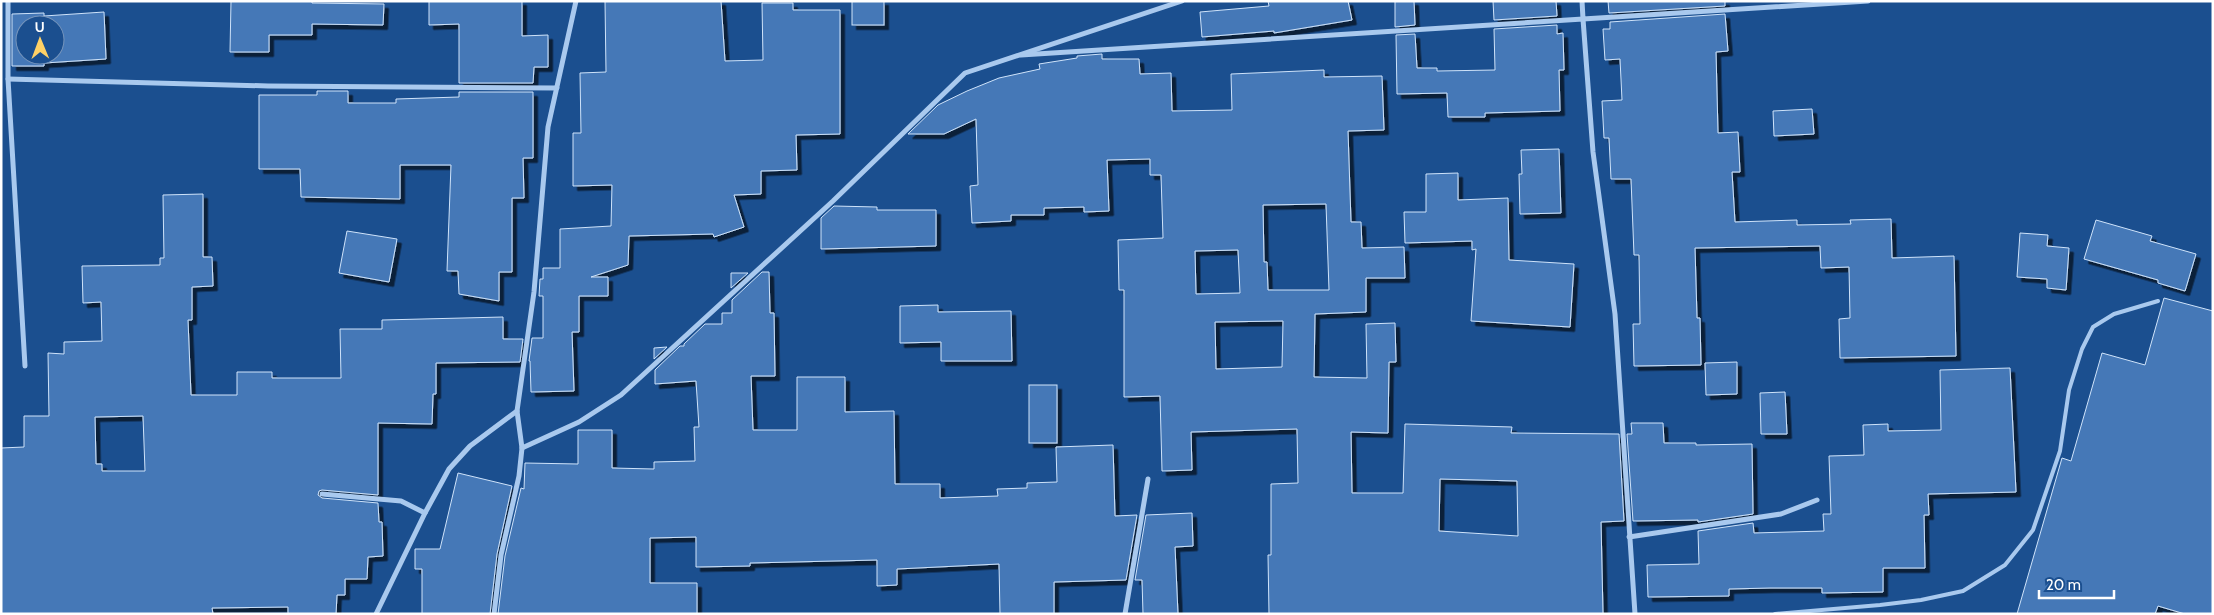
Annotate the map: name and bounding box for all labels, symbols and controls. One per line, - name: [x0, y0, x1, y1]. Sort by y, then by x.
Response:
- north arrow: [15, 15, 65, 65]
- text: U: [35, 18, 45, 36]
- scale bar: [2039, 568, 2114, 600]
- text: 20 m: [2046, 576, 2081, 594]

